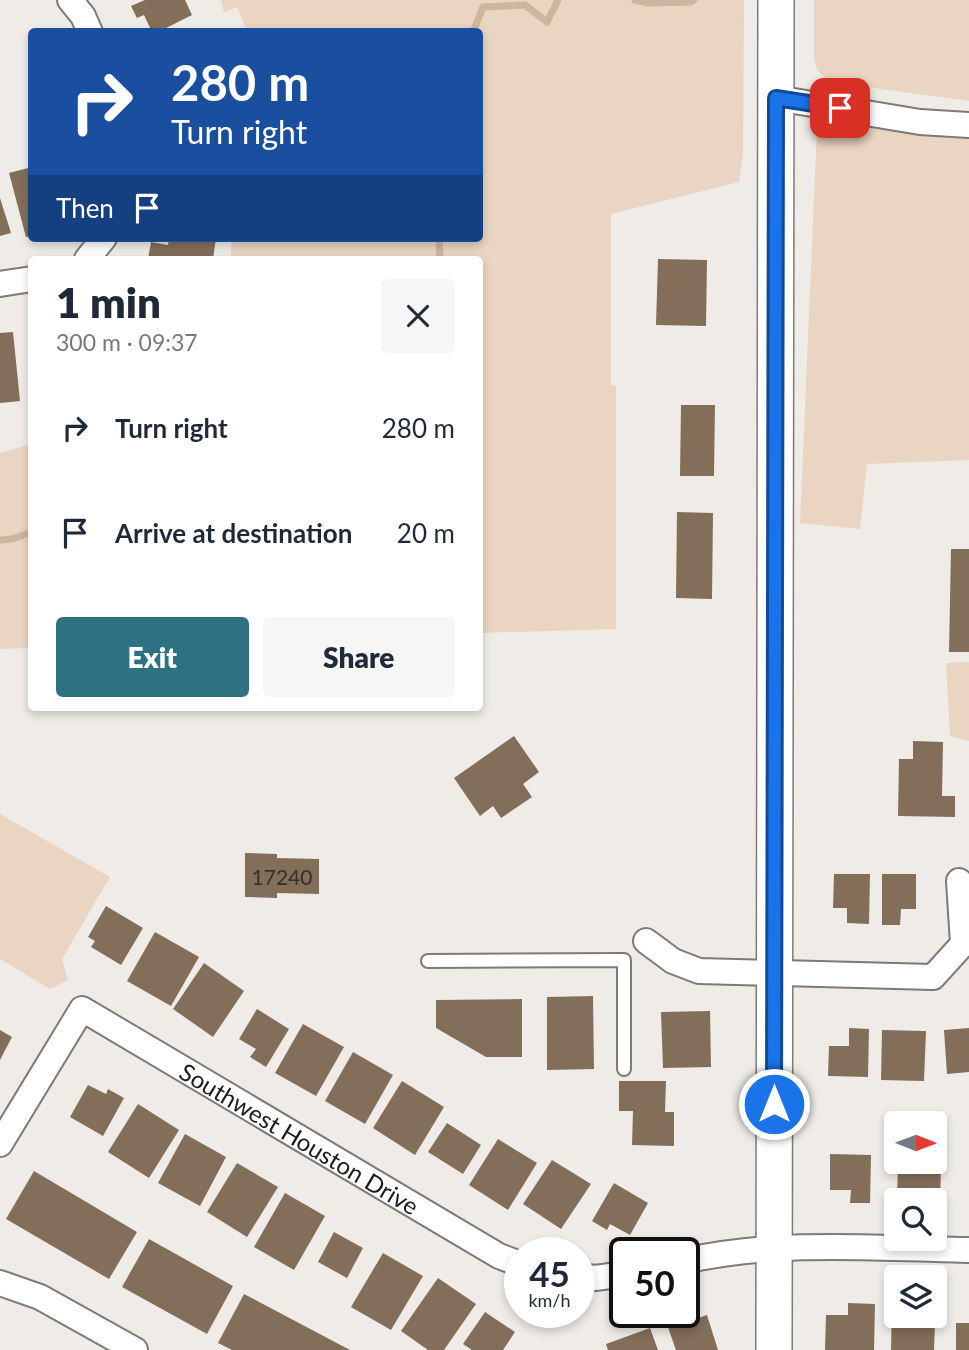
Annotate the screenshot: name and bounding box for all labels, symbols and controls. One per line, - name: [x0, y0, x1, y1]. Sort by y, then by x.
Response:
- text: 280 m: [171, 53, 309, 111]
- icon: right: [56, 56, 147, 147]
- pin: [810, 78, 870, 138]
- icon: arrive: [821, 89, 859, 127]
- text: Turn right: [171, 112, 307, 151]
- icon: arrive: [128, 189, 166, 227]
- text: Then: [56, 192, 114, 224]
- text: 1 min: [56, 277, 161, 327]
- button: close: [381, 279, 455, 353]
- text: 300 m · 09:37: [56, 328, 198, 356]
- icon: right: [56, 409, 94, 447]
- text: Turn right: [115, 412, 228, 444]
- text: 280 m: [382, 412, 455, 444]
- icon: arrive: [56, 514, 94, 552]
- text: Arrive at destination: [115, 517, 352, 549]
- text: 20 m: [397, 517, 455, 549]
- button: Exit: [56, 617, 249, 697]
- button: Share: [263, 617, 455, 697]
- house number: 17240: [252, 864, 312, 889]
- street label: Southwest Houston Drive: [175, 1056, 424, 1220]
- position arrow: [737, 1067, 811, 1141]
- north arrow: [884, 1111, 947, 1174]
- map controls: [884, 1111, 947, 1328]
- button: search: [884, 1188, 947, 1251]
- speed limit sign: 50: [609, 1237, 700, 1328]
- text: 45: [529, 1252, 570, 1294]
- button: layers: [884, 1265, 947, 1328]
- text: km/h: [528, 1289, 571, 1311]

